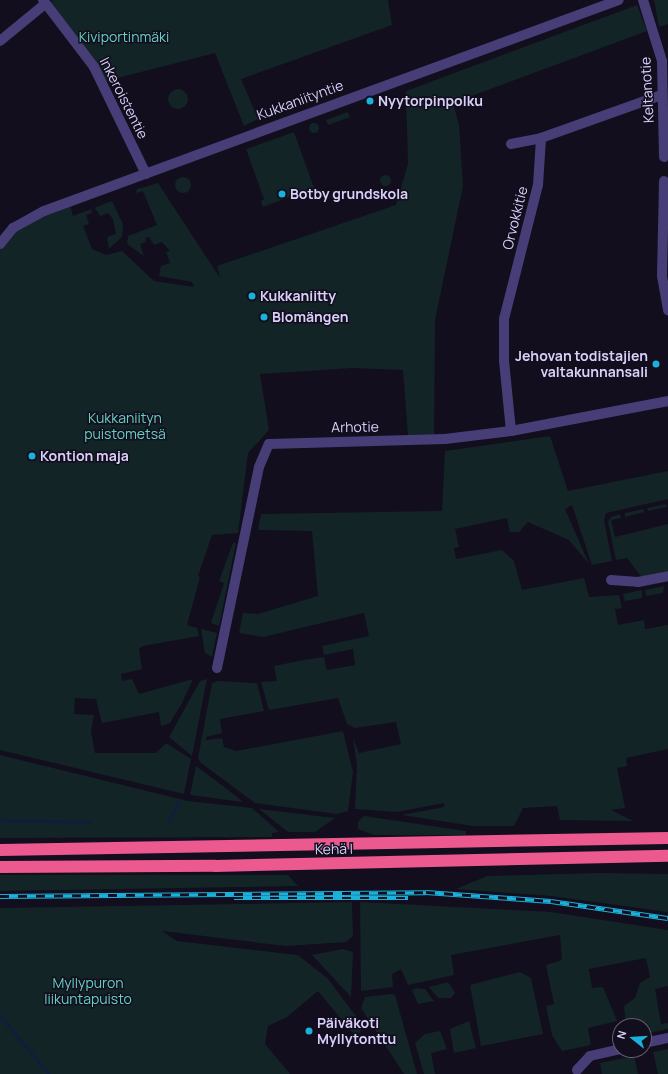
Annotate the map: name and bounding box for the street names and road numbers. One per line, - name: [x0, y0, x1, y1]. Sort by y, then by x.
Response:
- street label: Inkeroistentie: [96, 55, 152, 141]
- street label: Keltanotie: [637, 57, 657, 123]
- street label: Kukkaniityntie: [254, 77, 346, 123]
- street label: Orvokkitie: [499, 185, 531, 251]
- street label: Arhotie: [331, 418, 379, 436]
- street label: Kehä I: [315, 840, 353, 858]

